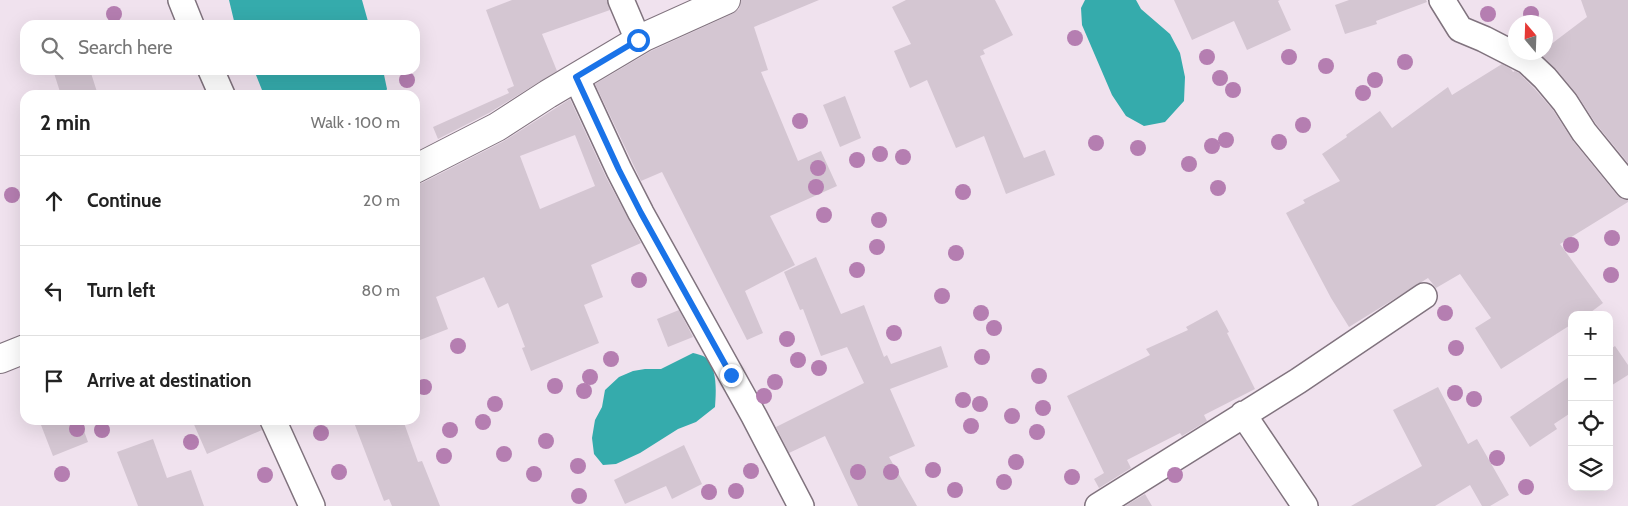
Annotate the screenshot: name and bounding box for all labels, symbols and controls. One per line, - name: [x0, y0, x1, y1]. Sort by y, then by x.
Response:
- north arrow: [1508, 15, 1553, 60]
- search box: [20, 20, 420, 75]
- route start: [627, 29, 650, 52]
- icon: search: [38, 34, 66, 62]
- text: Search here: [78, 36, 172, 59]
- text: 2 min: [40, 110, 91, 135]
- text: Walk · 100 m: [311, 113, 400, 132]
- icon: ahead: [40, 187, 68, 215]
- text: Continue: [87, 189, 161, 212]
- text: 20 m: [363, 191, 400, 210]
- icon: left: [40, 277, 68, 305]
- text: Turn left: [87, 279, 155, 302]
- text: 80 m: [362, 281, 400, 300]
- map controls: [1568, 311, 1613, 491]
- button: +: [1568, 311, 1613, 356]
- button: −: [1568, 356, 1613, 401]
- route end: [720, 364, 743, 387]
- icon: arrive: [40, 367, 68, 395]
- text: Arrive at destination: [87, 369, 251, 392]
- button: locate: [1568, 401, 1613, 446]
- button: layers: [1568, 446, 1613, 491]

